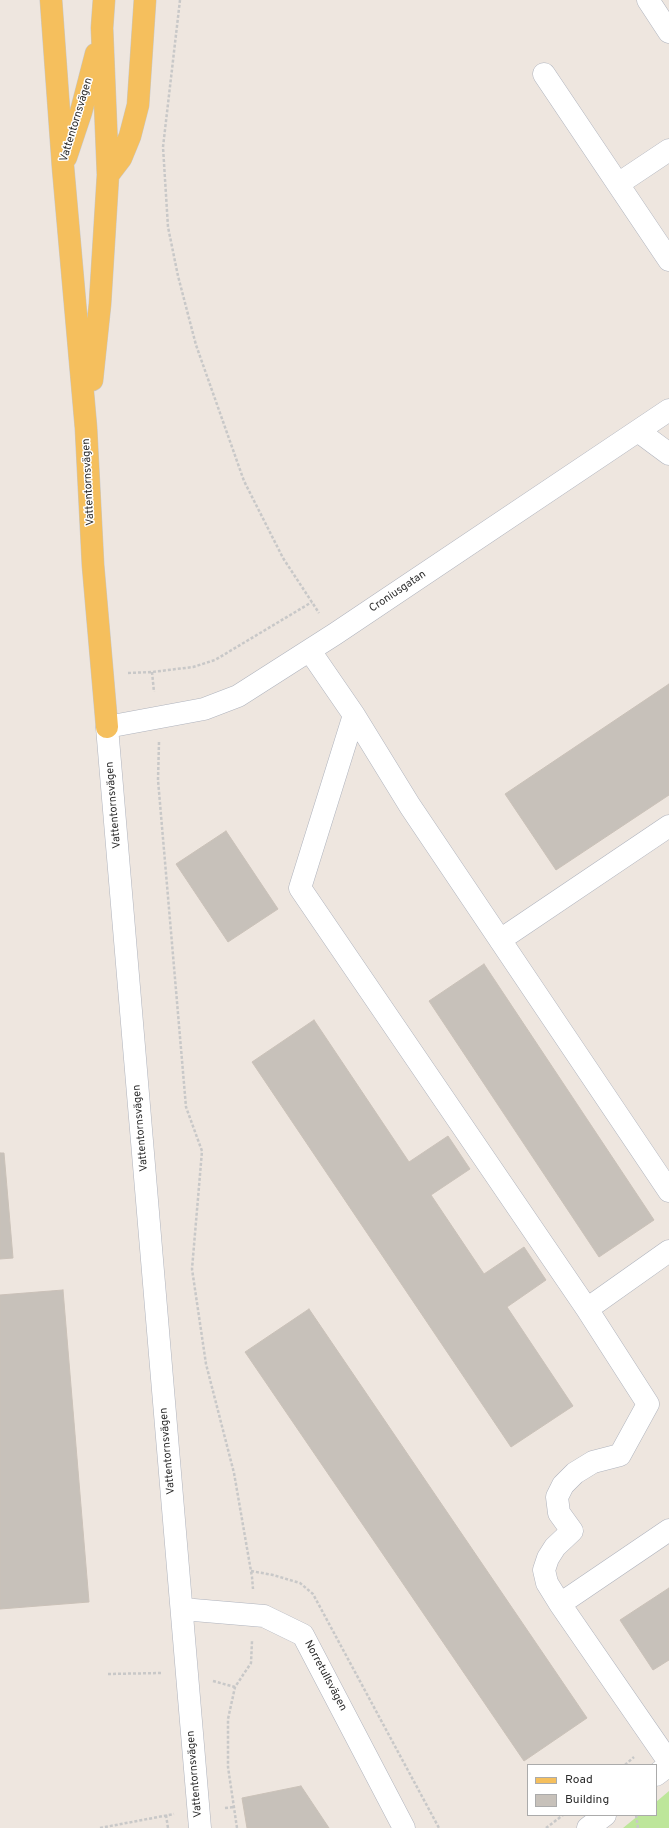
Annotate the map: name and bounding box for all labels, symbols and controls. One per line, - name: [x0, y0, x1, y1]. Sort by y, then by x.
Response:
- street label: Vattentornsvägen: [58, 76, 96, 164]
- street label: Vattentornsvägen: [80, 438, 98, 526]
- street label: Croniusgatan: [367, 568, 429, 616]
- street label: Vattentornsvägen: [104, 761, 124, 849]
- street label: Vattentornsvägen: [131, 1084, 151, 1172]
- street label: Vattentornsvägen: [158, 1407, 178, 1495]
- street label: Norretullsvägen: [301, 1638, 349, 1714]
- street label: Vattentornsvägen: [185, 1730, 205, 1818]
- legend: [527, 1764, 657, 1816]
- text: Road: [565, 1772, 593, 1788]
- text: Building: [565, 1792, 609, 1808]

